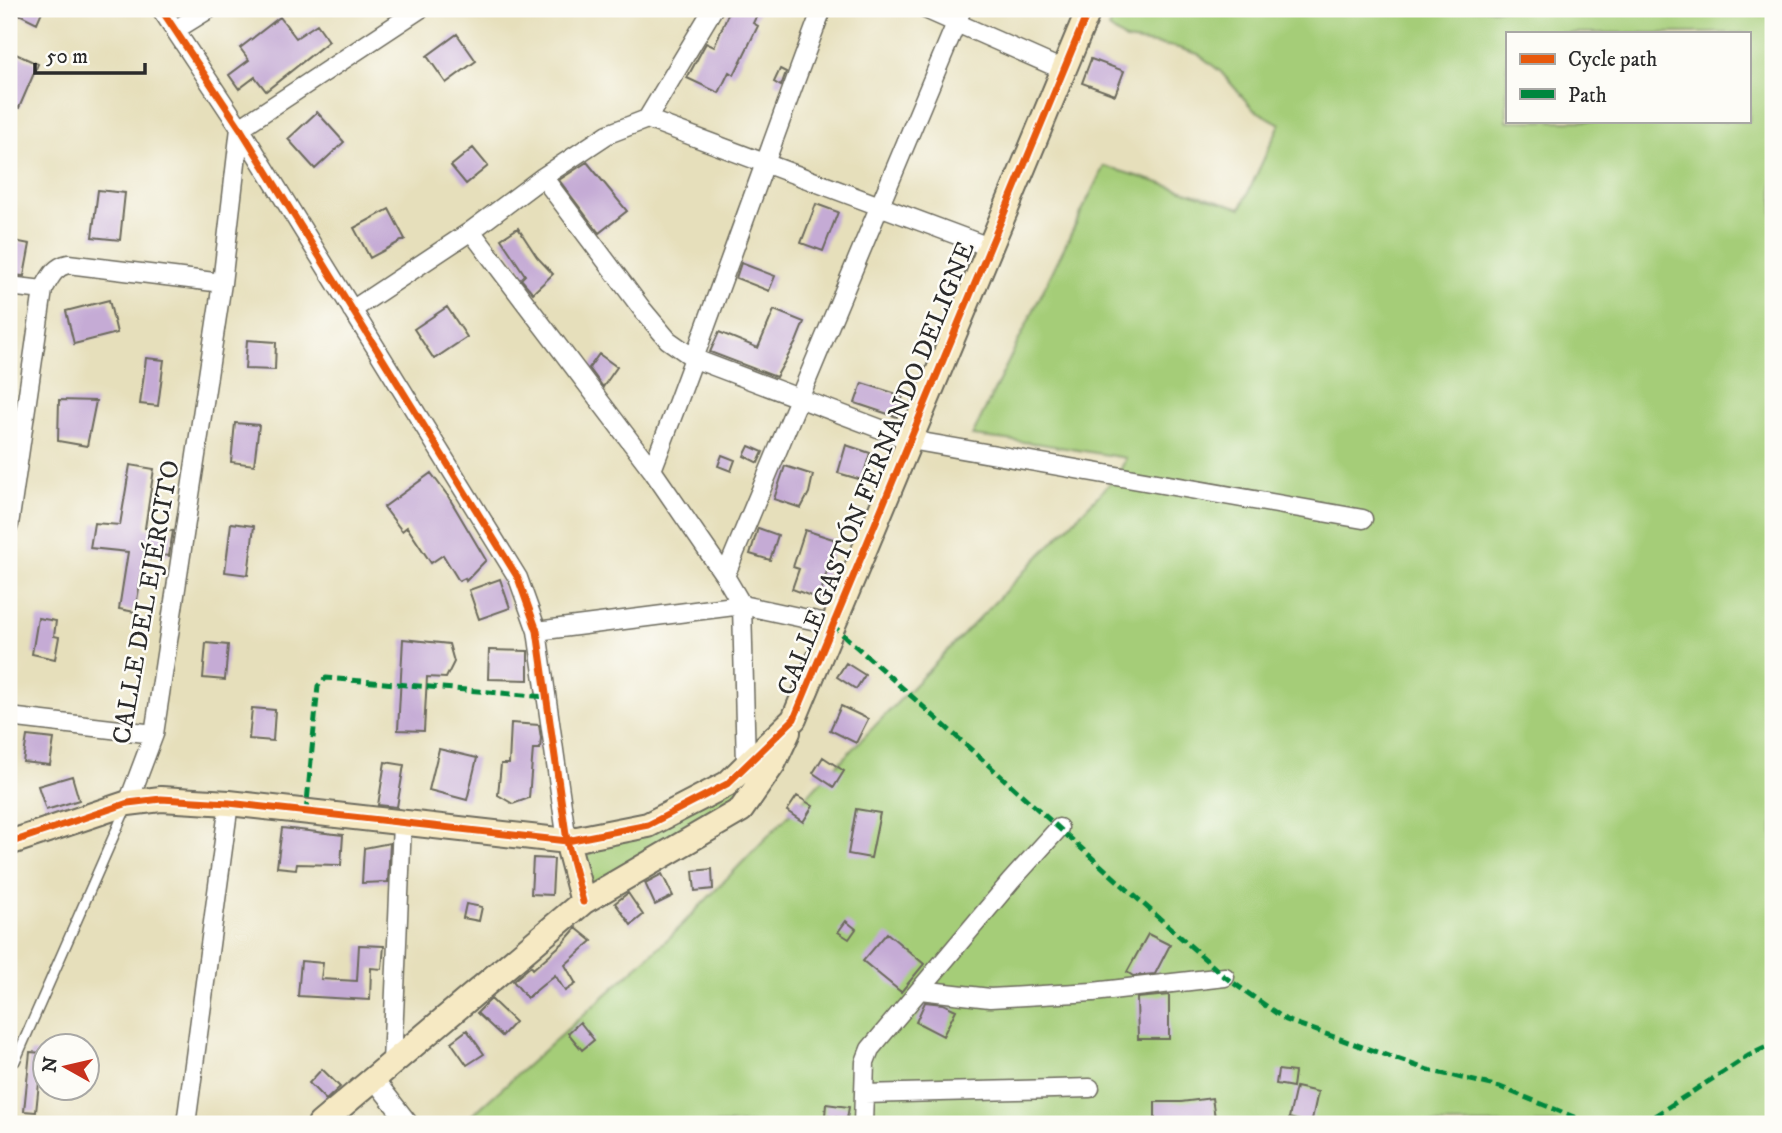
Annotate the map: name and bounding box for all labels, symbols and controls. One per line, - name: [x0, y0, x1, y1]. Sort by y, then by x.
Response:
- scale bar: [35, 32, 145, 76]
- legend: [1506, 32, 1750, 122]
- text: 50 m: [46, 44, 88, 70]
- text: Cycle path: [1568, 47, 1657, 73]
- text: Path: [1568, 83, 1607, 109]
- street label: CALLE GASTÓN FERNANDO DELIGNE: [769, 236, 983, 700]
- street label: CALLE DEL EJÉRCITO: [105, 458, 188, 747]
- north arrow: [32, 1032, 102, 1102]
- text: N: [38, 1055, 63, 1074]

